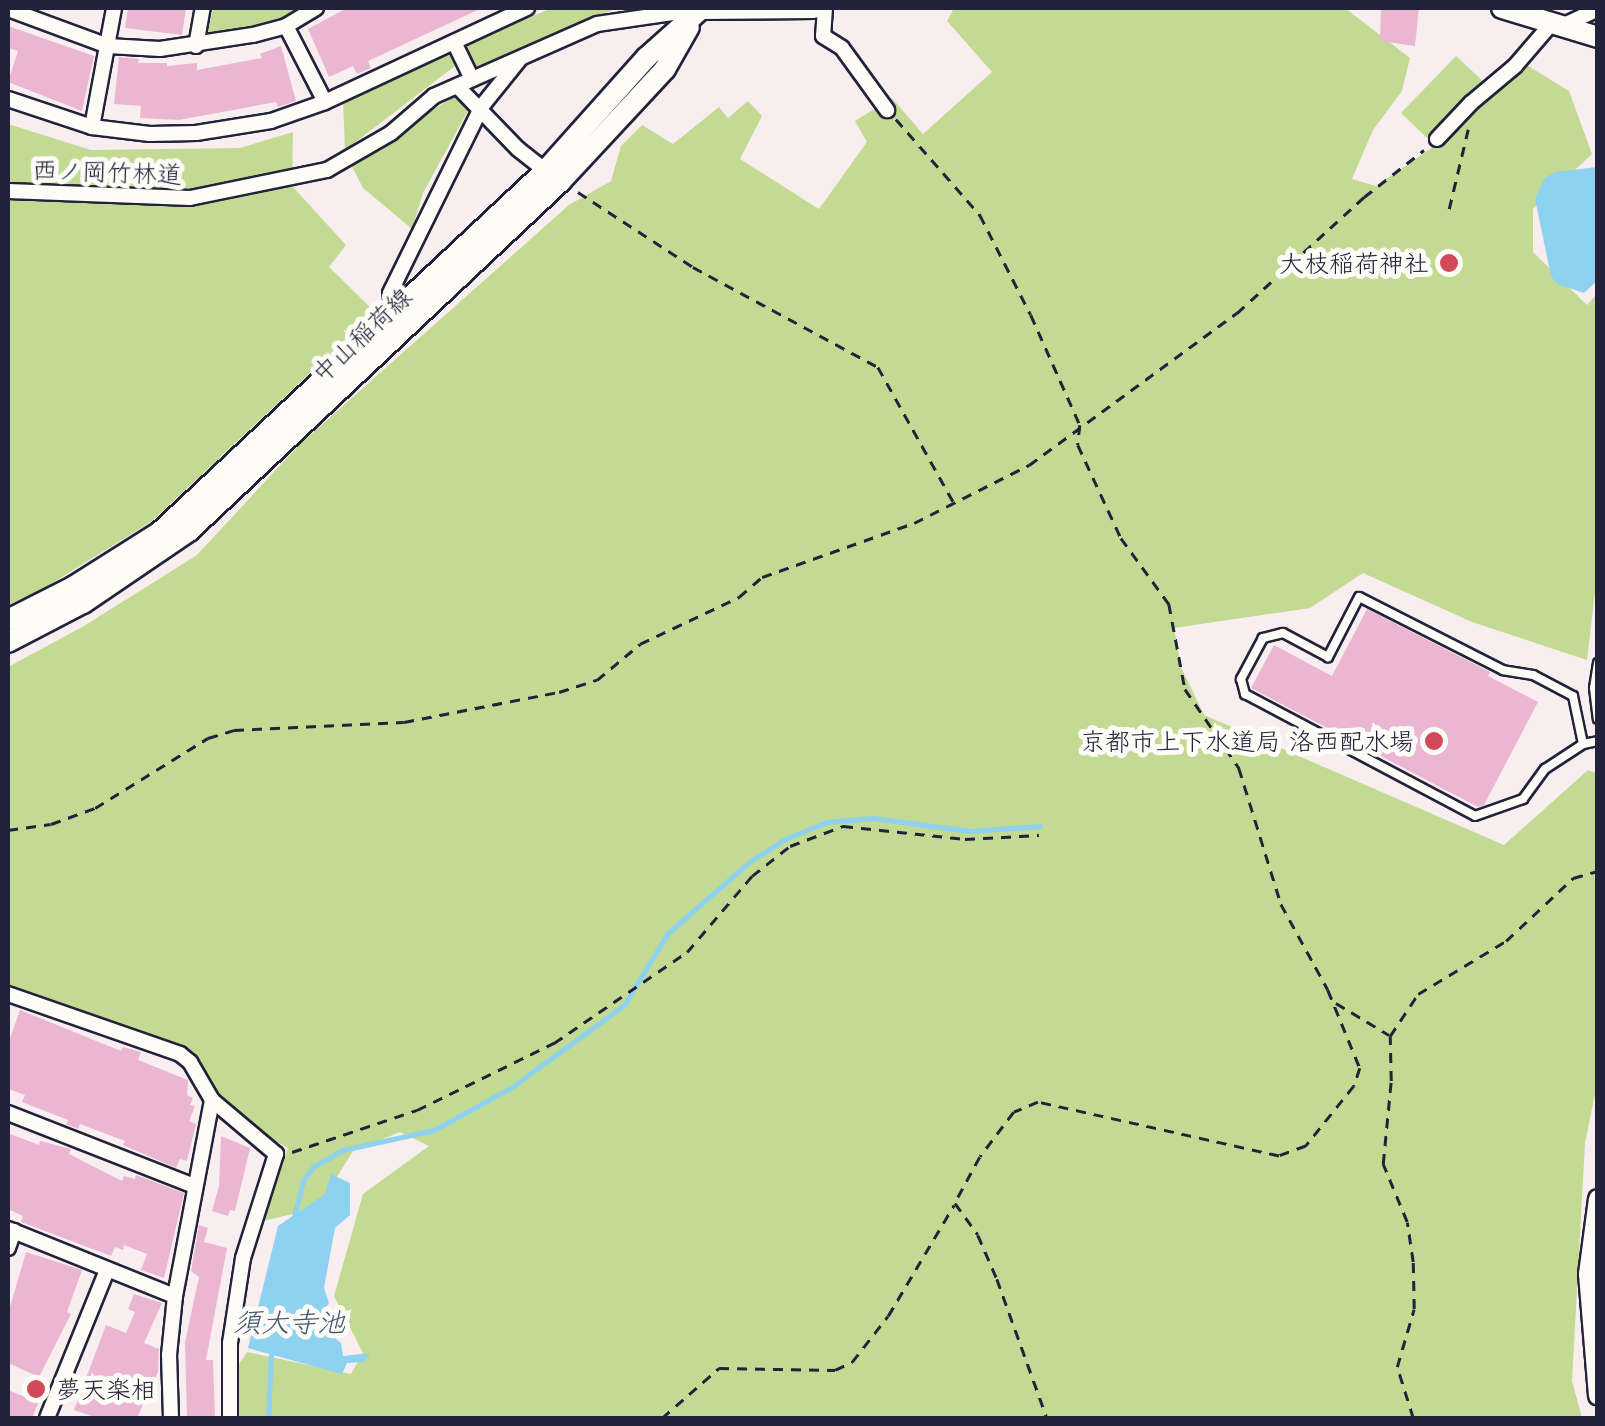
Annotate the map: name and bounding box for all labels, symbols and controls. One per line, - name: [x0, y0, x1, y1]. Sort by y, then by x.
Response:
- street label: 西ノ岡竹林道: [32, 154, 182, 190]
- place label: 大枝稲荷神社: [1279, 248, 1429, 278]
- marker: 大枝稲荷神社: [1438, 252, 1460, 274]
- street label: 中山稲荷線: [306, 281, 418, 389]
- place label: 京都市上下水道局 洛西配水場: [1080, 726, 1414, 756]
- marker: 京都市上下水道局 洛西配水場: [1423, 730, 1445, 752]
- water label: 須大寺池: [233, 1305, 345, 1339]
- place label: 夢天楽相: [56, 1374, 156, 1404]
- marker: 夢天楽相: [25, 1378, 47, 1400]

